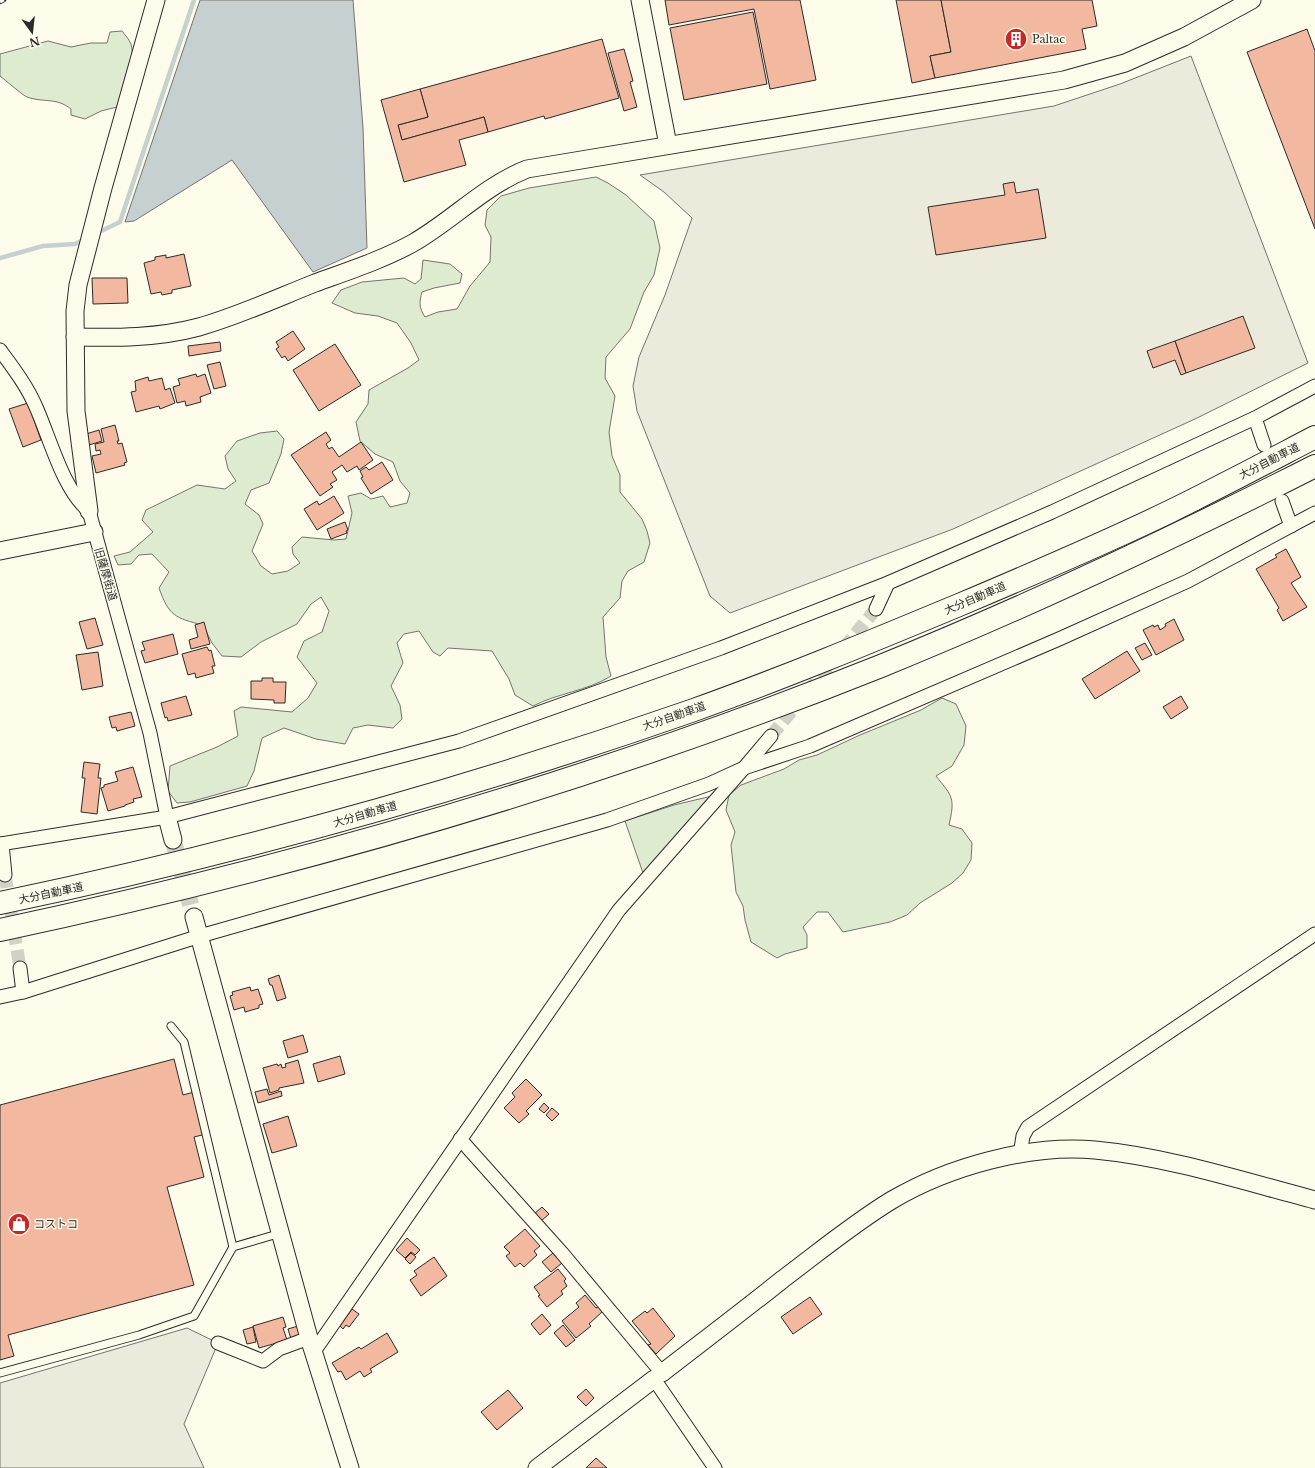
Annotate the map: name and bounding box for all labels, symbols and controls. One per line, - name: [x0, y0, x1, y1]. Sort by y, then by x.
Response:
- north arrow: [12, 12, 52, 52]
- building icon: Paltac: [1003, 26, 1029, 52]
- place label: Paltac: [1032, 32, 1065, 46]
- text: N: [27, 34, 41, 50]
- street label: 大分自動車道: [1236, 440, 1302, 482]
- street label: 旧薩摩街道: [92, 546, 120, 602]
- street label: 大分自動車道: [942, 579, 1008, 617]
- street label: 大分自動車道: [641, 699, 707, 733]
- street label: 大分自動車道: [331, 798, 399, 830]
- street label: 大分自動車道: [17, 879, 85, 907]
- shop icon: コストコ: [6, 1211, 32, 1237]
- place label: コストコ: [34, 1217, 78, 1231]

